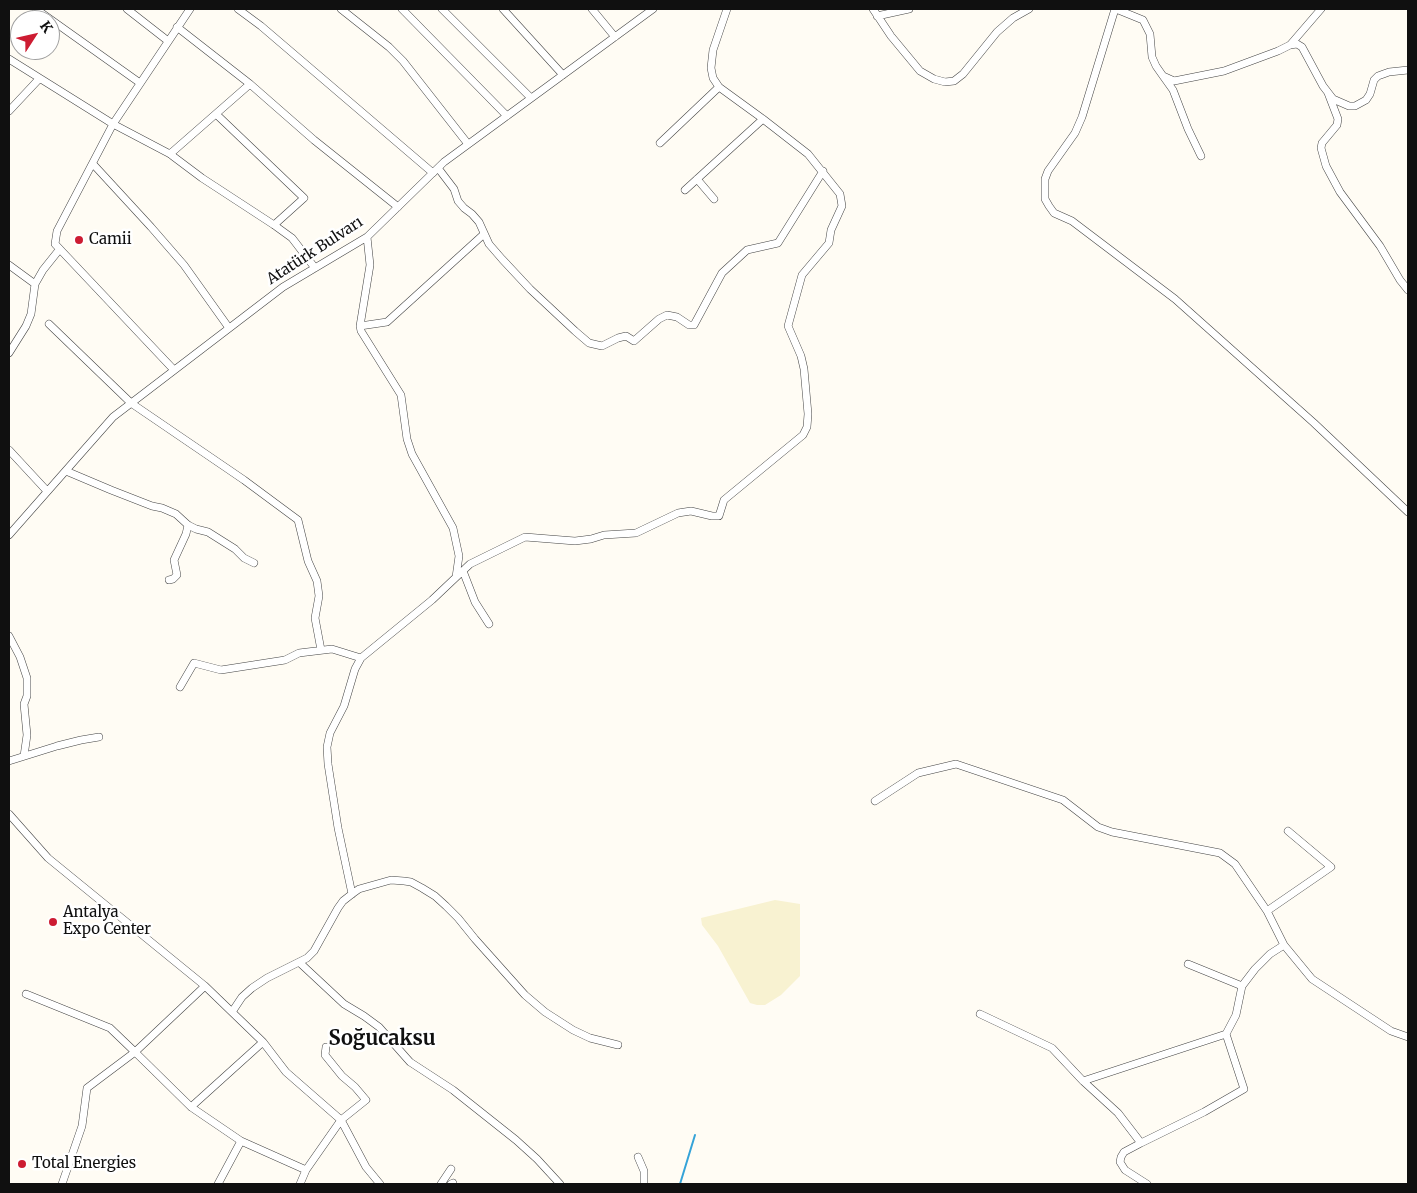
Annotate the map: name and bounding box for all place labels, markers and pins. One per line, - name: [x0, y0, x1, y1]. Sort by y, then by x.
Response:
- place label: Camii: [89, 231, 132, 249]
- marker: Camii: [73, 234, 85, 246]
- place label: Antalya Expo Center: [63, 904, 151, 939]
- marker: Antalya Expo Center: [47, 916, 59, 928]
- place label: Total Energies: [32, 1155, 136, 1173]
- marker: Total Energies: [16, 1158, 28, 1170]

